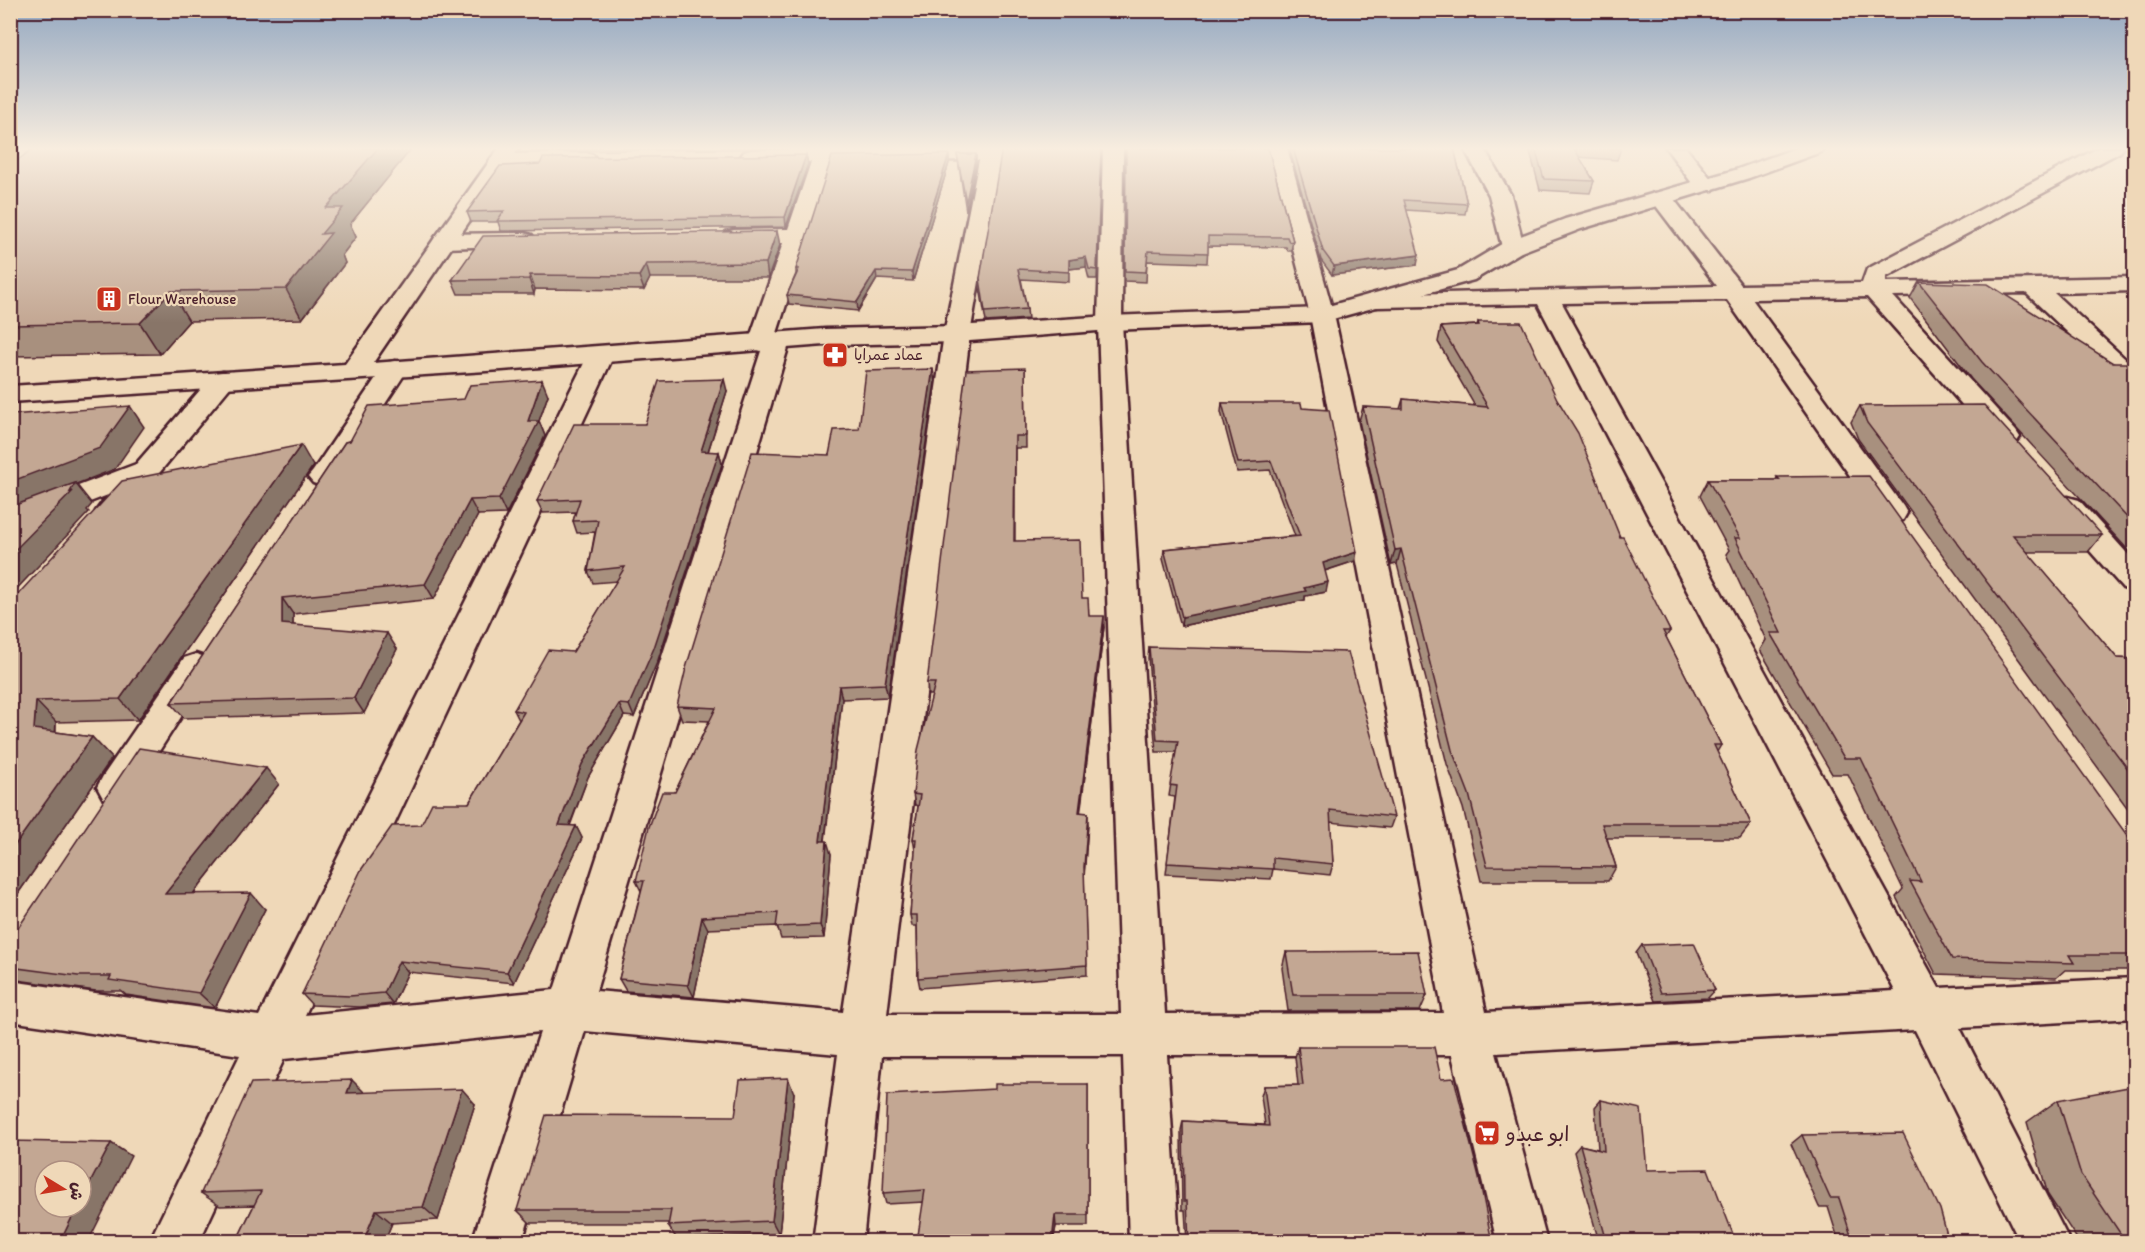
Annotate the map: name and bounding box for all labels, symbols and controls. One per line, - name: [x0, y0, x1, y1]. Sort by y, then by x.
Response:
- building icon: Flour Warehouse: [94, 284, 124, 314]
- place label: Flour Warehouse: [128, 290, 236, 308]
- pharmacy icon: عماد عمرايا: [820, 340, 850, 370]
- place label: عماد عمرايا: [854, 346, 924, 364]
- supermarket icon: ابو عبدو: [1472, 1118, 1502, 1148]
- place label: ابو عبدو: [1505, 1121, 1570, 1147]
- north arrow: [33, 1159, 93, 1219]
- text: ش: [66, 1181, 88, 1202]

